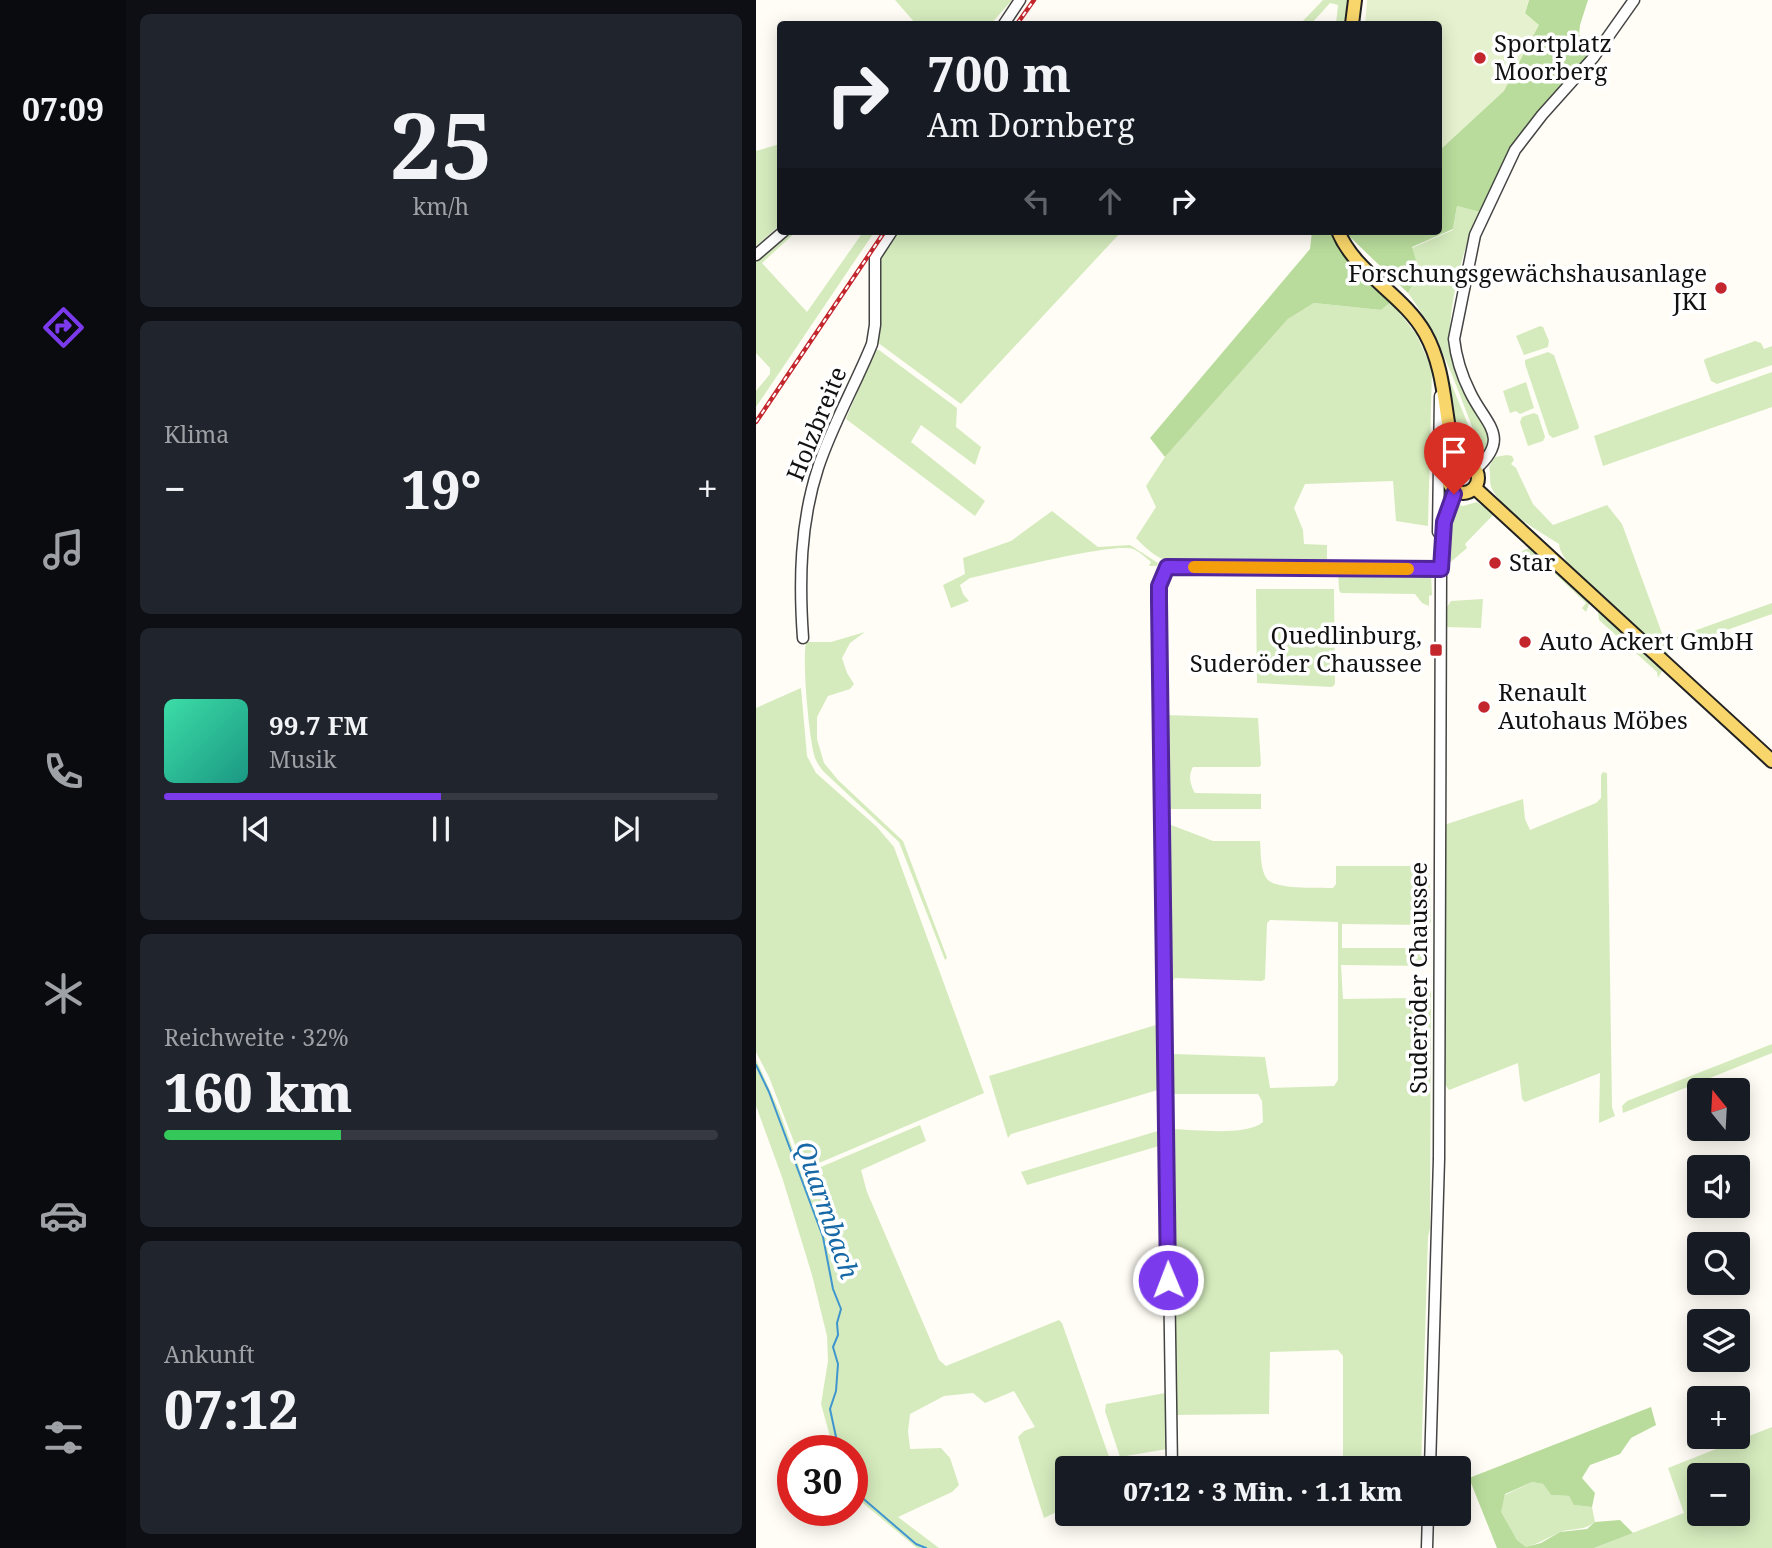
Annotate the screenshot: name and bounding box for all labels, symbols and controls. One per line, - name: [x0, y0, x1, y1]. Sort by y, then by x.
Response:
- place label: Sportplatz Moorberg: [1494, 26, 1612, 87]
- text: 700 m: [927, 40, 1071, 106]
- icon: right: [812, 49, 903, 140]
- marker: Sportplatz Moorberg: [1472, 50, 1488, 66]
- text: 25: [390, 82, 492, 206]
- text: 07:09: [22, 87, 104, 130]
- text: Am Dornberg: [927, 103, 1135, 146]
- icon: left: [1018, 182, 1056, 220]
- icon: ahead: [1091, 182, 1129, 220]
- icon: right: [1164, 182, 1202, 220]
- text: km/h: [413, 190, 469, 222]
- place label: Forschungsgewächshausanlage JKI: [1348, 256, 1707, 317]
- marker: Forschungsgewächshausanlage JKI: [1713, 280, 1729, 296]
- icon: directions: [39, 303, 88, 352]
- street label: Holzbreite: [778, 361, 853, 485]
- text: Klima: [164, 418, 229, 450]
- pin: [1424, 422, 1484, 494]
- icon: arrive: [1435, 433, 1473, 471]
- text: 19°: [401, 453, 481, 524]
- text: −: [164, 462, 186, 514]
- text: +: [697, 462, 718, 514]
- icon: music: [39, 525, 88, 574]
- place label: Star: [1509, 545, 1555, 578]
- marker: Star: [1487, 555, 1503, 571]
- place label: Quedlinburg, Suderöder Chaussee: [1190, 618, 1422, 679]
- place label: Auto Ackert GmbH: [1539, 624, 1753, 657]
- marker: Auto Ackert GmbH: [1517, 634, 1533, 650]
- marker: Quedlinburg, Suderöder Chaussee: [1428, 642, 1444, 658]
- place label: Renault Autohaus Möbes: [1498, 675, 1688, 736]
- marker: Renault Autohaus Möbes: [1476, 699, 1492, 715]
- text: 99.7 FM: [269, 707, 368, 743]
- text: Musik: [269, 743, 336, 775]
- icon: phone: [39, 747, 88, 796]
- icon: previous: [237, 810, 275, 848]
- icon: pause: [422, 810, 460, 848]
- icon: next: [607, 810, 645, 848]
- street label: Suderöder Chaussee: [1401, 862, 1434, 1094]
- icon: climate: [39, 969, 88, 1018]
- text: Reichweite · 32%: [164, 1021, 349, 1053]
- text: 160 km: [164, 1056, 352, 1127]
- north arrow: [1687, 1078, 1750, 1141]
- map controls: [1687, 1078, 1750, 1526]
- water label: Quarmbach: [788, 1136, 868, 1284]
- button: sound: [1687, 1155, 1750, 1218]
- icon: car: [39, 1191, 88, 1240]
- button: search: [1687, 1232, 1750, 1295]
- position arrow: [1131, 1243, 1205, 1317]
- button: layers: [1687, 1309, 1750, 1372]
- text: Ankunft: [164, 1338, 255, 1370]
- text: 07:12: [164, 1373, 298, 1444]
- button: +: [1687, 1386, 1750, 1449]
- icon: filters: [39, 1413, 88, 1462]
- speed limit sign: 30: [777, 1435, 868, 1526]
- button: −: [1687, 1463, 1750, 1526]
- text: 07:12 · 3 Min. · 1.1 km: [1123, 1473, 1403, 1509]

